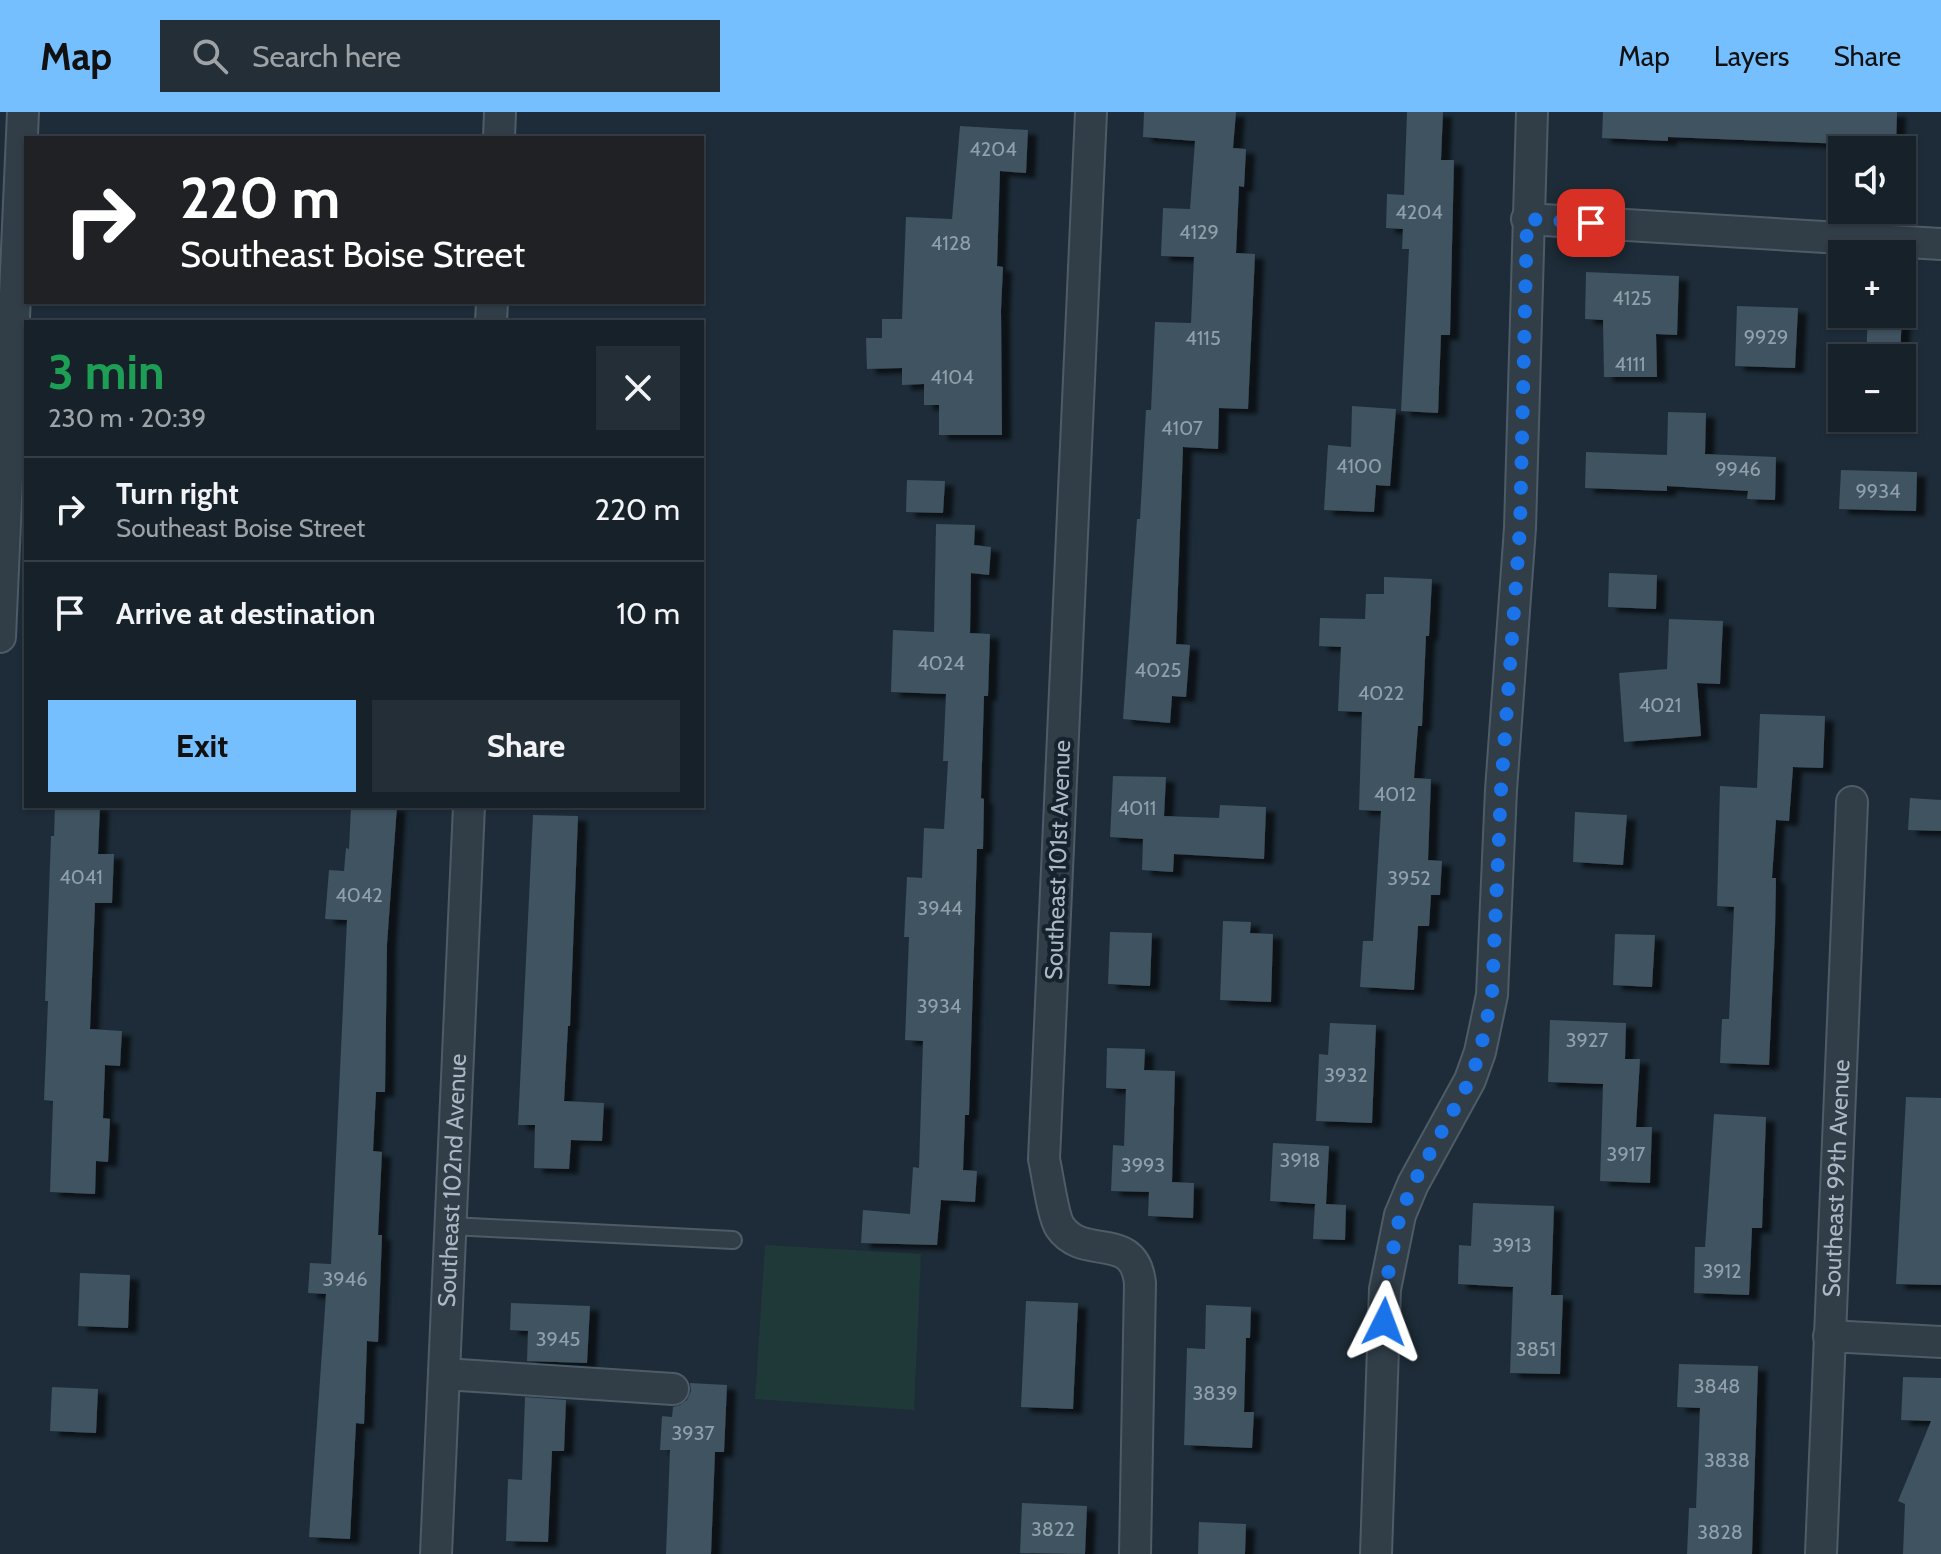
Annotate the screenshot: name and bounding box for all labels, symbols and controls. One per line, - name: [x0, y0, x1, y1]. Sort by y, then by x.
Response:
- search box: [160, 20, 720, 92]
- text: Map: [40, 33, 112, 80]
- icon: search: [188, 34, 232, 78]
- text: Search here: [252, 38, 401, 75]
- text: Map: [1618, 39, 1670, 73]
- text: Layers: [1714, 39, 1789, 73]
- text: Share: [1833, 39, 1901, 73]
- map controls: [1828, 136, 1916, 432]
- button: sound: [1828, 136, 1916, 224]
- house number: 4204: [969, 137, 1017, 161]
- text: 220 m: [180, 164, 340, 232]
- icon: right: [48, 168, 152, 272]
- pin: [1557, 189, 1625, 257]
- house number: 4204: [1395, 200, 1443, 224]
- icon: arrive: [1569, 201, 1613, 245]
- house number: 4129: [1179, 220, 1219, 244]
- house number: 4128: [931, 231, 971, 255]
- text: Southeast Boise Street: [180, 232, 525, 276]
- button: +: [1828, 240, 1916, 328]
- house number: 4125: [1612, 286, 1652, 310]
- house number: 9929: [1744, 325, 1788, 349]
- house number: 4115: [1185, 326, 1221, 350]
- text: 3 min: [48, 343, 164, 401]
- button: −: [1828, 344, 1916, 432]
- button: close: [596, 346, 680, 430]
- house number: 4111: [1614, 352, 1646, 376]
- house number: 4104: [930, 365, 974, 389]
- text: 230 m · 20:39: [48, 402, 206, 434]
- house number: 4107: [1161, 416, 1203, 440]
- house number: 4100: [1336, 454, 1382, 478]
- house number: 9946: [1715, 457, 1761, 481]
- text: Turn right: [116, 475, 239, 512]
- house number: 9934: [1855, 479, 1901, 503]
- icon: right: [48, 487, 92, 531]
- text: 220 m: [595, 491, 680, 528]
- text: Southeast Boise Street: [116, 512, 365, 544]
- icon: arrive: [48, 591, 92, 635]
- text: Arrive at destination: [116, 595, 376, 632]
- text: 10 m: [616, 595, 680, 632]
- house number: 4024: [917, 651, 965, 675]
- house number: 4025: [1135, 658, 1181, 682]
- house number: 4022: [1358, 681, 1404, 705]
- house number: 4021: [1639, 693, 1681, 717]
- button: Exit: [48, 700, 356, 792]
- button: Share: [372, 700, 680, 792]
- street label: Southeast 101st Avenue: [1039, 740, 1076, 980]
- house number: 4012: [1374, 782, 1416, 806]
- house number: 4011: [1118, 796, 1156, 820]
- house number: 4041: [59, 865, 103, 889]
- house number: 3952: [1387, 866, 1431, 890]
- house number: 4042: [335, 883, 383, 907]
- house number: 3944: [917, 896, 963, 920]
- house number: 3934: [917, 994, 962, 1018]
- house number: 3927: [1566, 1028, 1608, 1052]
- street label: Southeast 102nd Avenue: [432, 1053, 472, 1308]
- street label: Southeast 99th Avenue: [1817, 1059, 1855, 1298]
- house number: 3932: [1324, 1063, 1368, 1087]
- house number: 3917: [1607, 1142, 1645, 1166]
- house number: 3918: [1280, 1148, 1320, 1172]
- house number: 3993: [1121, 1153, 1165, 1177]
- house number: 3913: [1492, 1233, 1532, 1257]
- house number: 3912: [1702, 1259, 1742, 1283]
- house number: 3946: [322, 1267, 368, 1291]
- position arrow: [1342, 1280, 1426, 1364]
- house number: 3945: [536, 1327, 580, 1351]
- house number: 3851: [1516, 1337, 1556, 1361]
- house number: 3848: [1694, 1374, 1740, 1398]
- house number: 3839: [1192, 1381, 1238, 1405]
- house number: 3937: [671, 1421, 715, 1445]
- house number: 3838: [1704, 1448, 1750, 1472]
- house number: 3822: [1031, 1517, 1075, 1541]
- house number: 3828: [1697, 1520, 1743, 1544]

